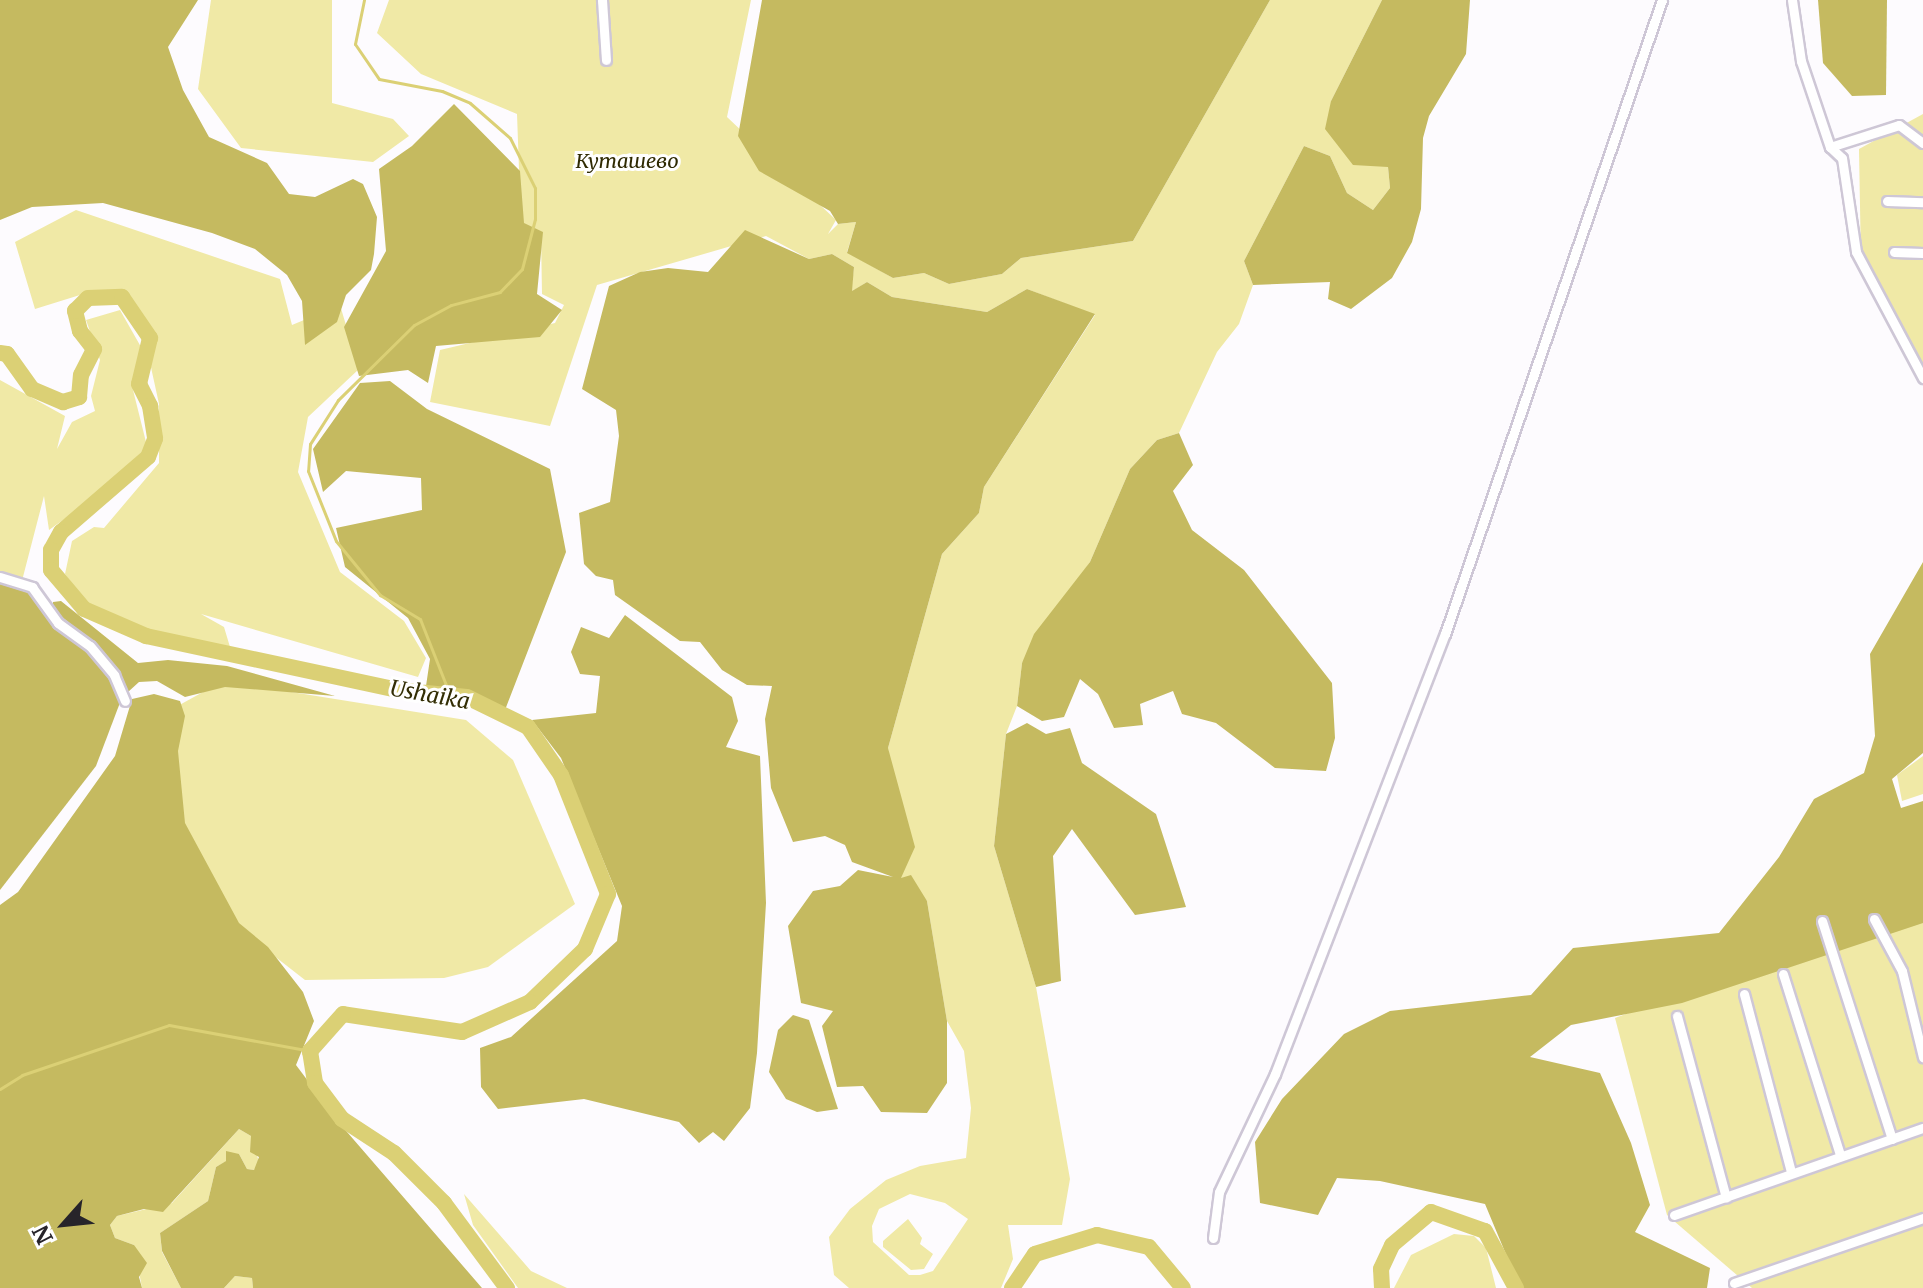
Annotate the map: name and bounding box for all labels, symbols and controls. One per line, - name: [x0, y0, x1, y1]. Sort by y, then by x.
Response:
- park label: Куташево: [575, 148, 679, 172]
- water label: Ushaika: [388, 675, 472, 715]
- north arrow: [24, 1184, 104, 1264]
- text: N: [26, 1221, 59, 1249]

